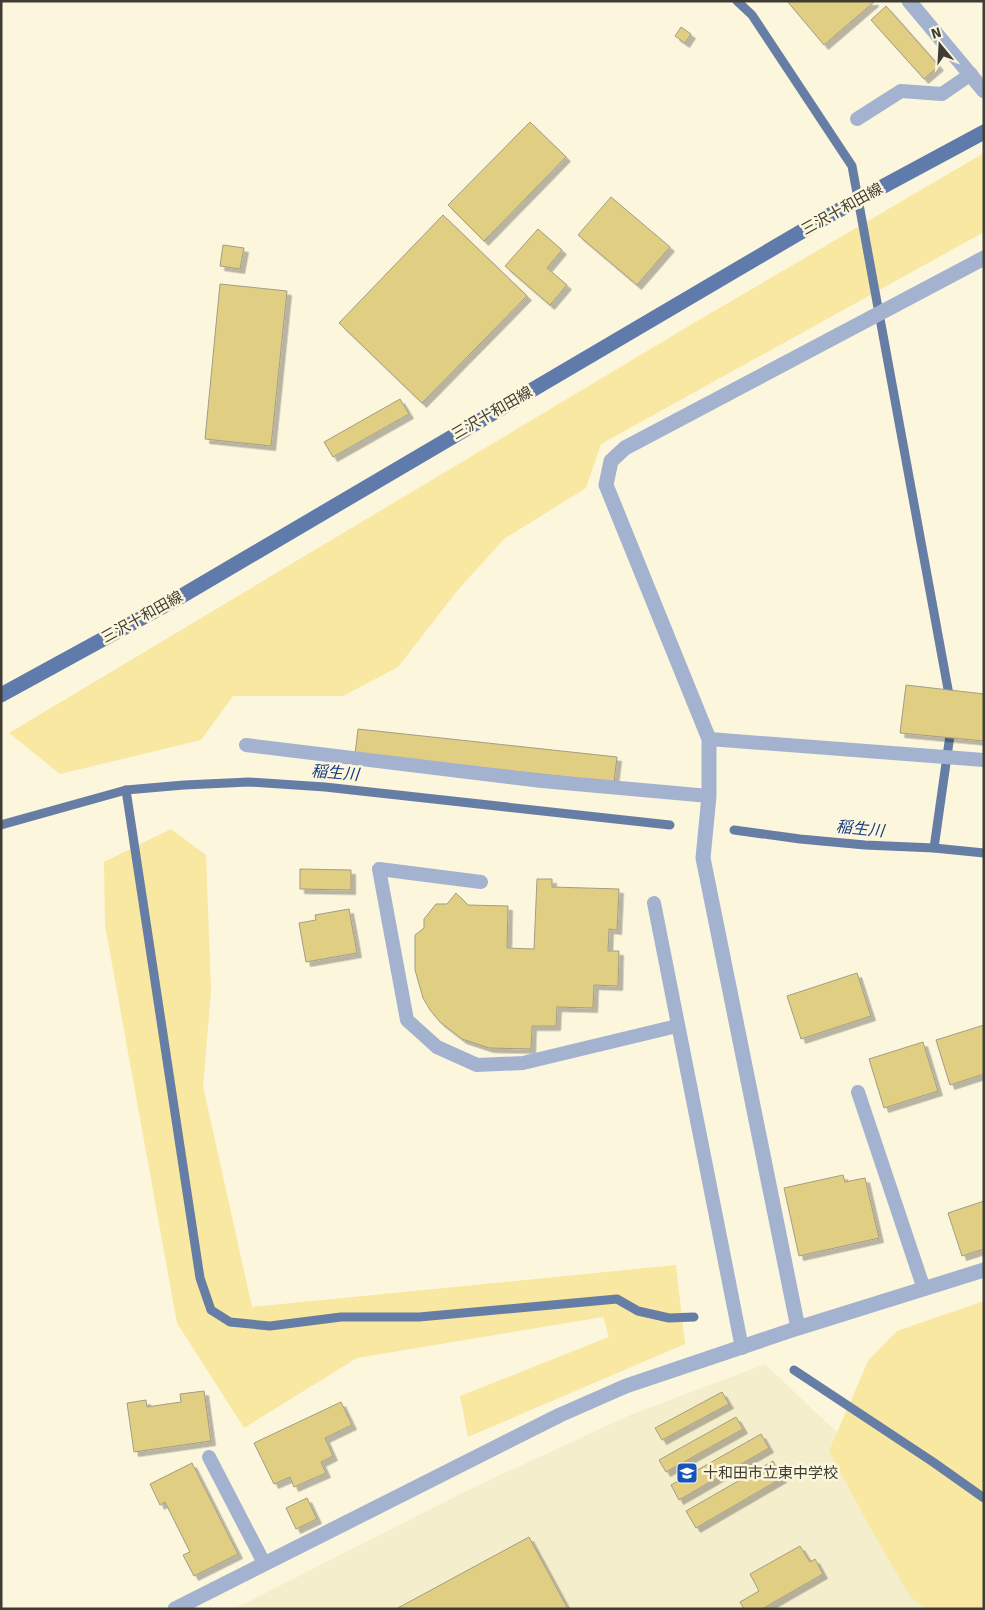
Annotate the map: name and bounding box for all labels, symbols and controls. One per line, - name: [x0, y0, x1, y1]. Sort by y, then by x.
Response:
- north arrow: [915, 20, 965, 70]
- text: N: [929, 24, 943, 43]
- street label: 三沢十和田線: [798, 179, 886, 239]
- street label: 三沢十和田線: [449, 383, 535, 443]
- street label: 三沢十和田線: [98, 587, 186, 647]
- water label: 稲生川: [310, 761, 362, 785]
- water label: 稲生川: [835, 817, 887, 842]
- school or university icon: 十和田市立東中学校: [675, 1461, 699, 1485]
- place label: 十和田市立東中学校: [703, 1464, 838, 1482]

